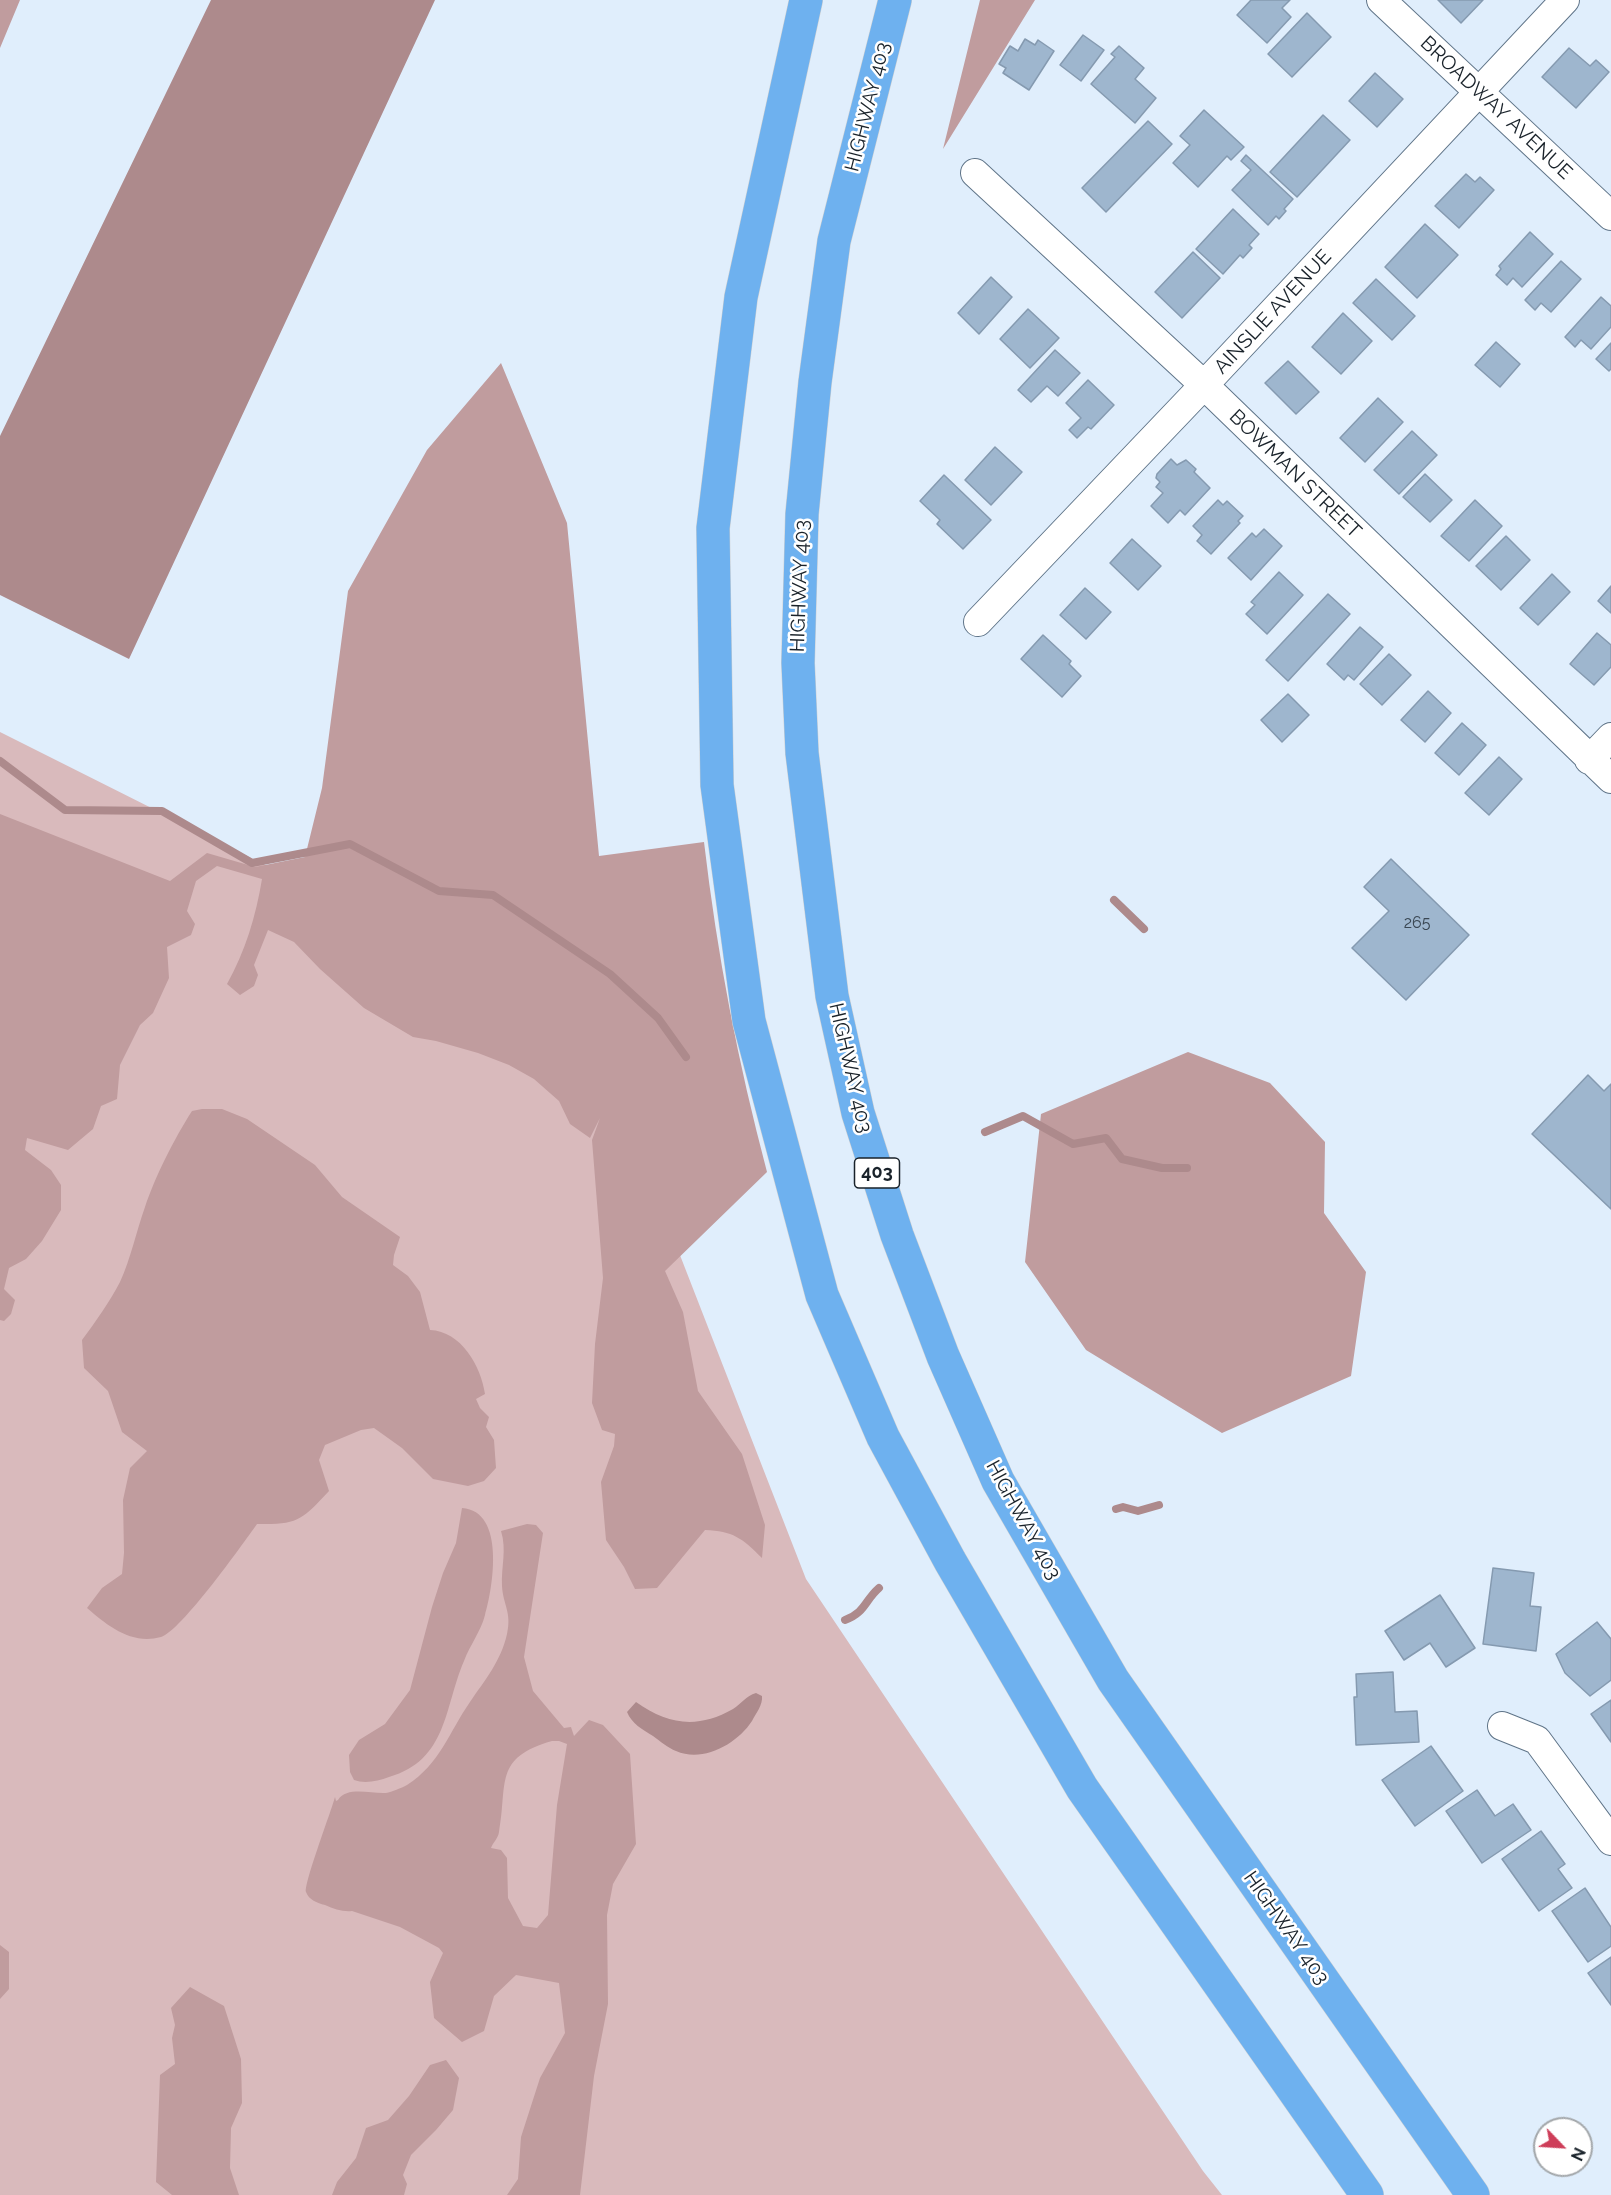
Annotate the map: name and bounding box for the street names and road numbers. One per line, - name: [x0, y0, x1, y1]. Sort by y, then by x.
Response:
- street label: BROADWAY AVENUE: [1415, 31, 1577, 185]
- street label: HIGHWAY 403: [840, 40, 896, 174]
- street label: AINSLIE AVENUE: [1209, 245, 1337, 379]
- street label: BOWMAN STREET: [1224, 405, 1366, 543]
- street label: HIGHWAY 403: [786, 519, 814, 653]
- street label: HIGHWAY 403: [823, 1001, 877, 1135]
- road number: 403: [854, 1158, 900, 1188]
- street label: HIGHWAY 403: [980, 1456, 1066, 1584]
- street label: HIGHWAY 403: [1238, 1867, 1334, 1989]

